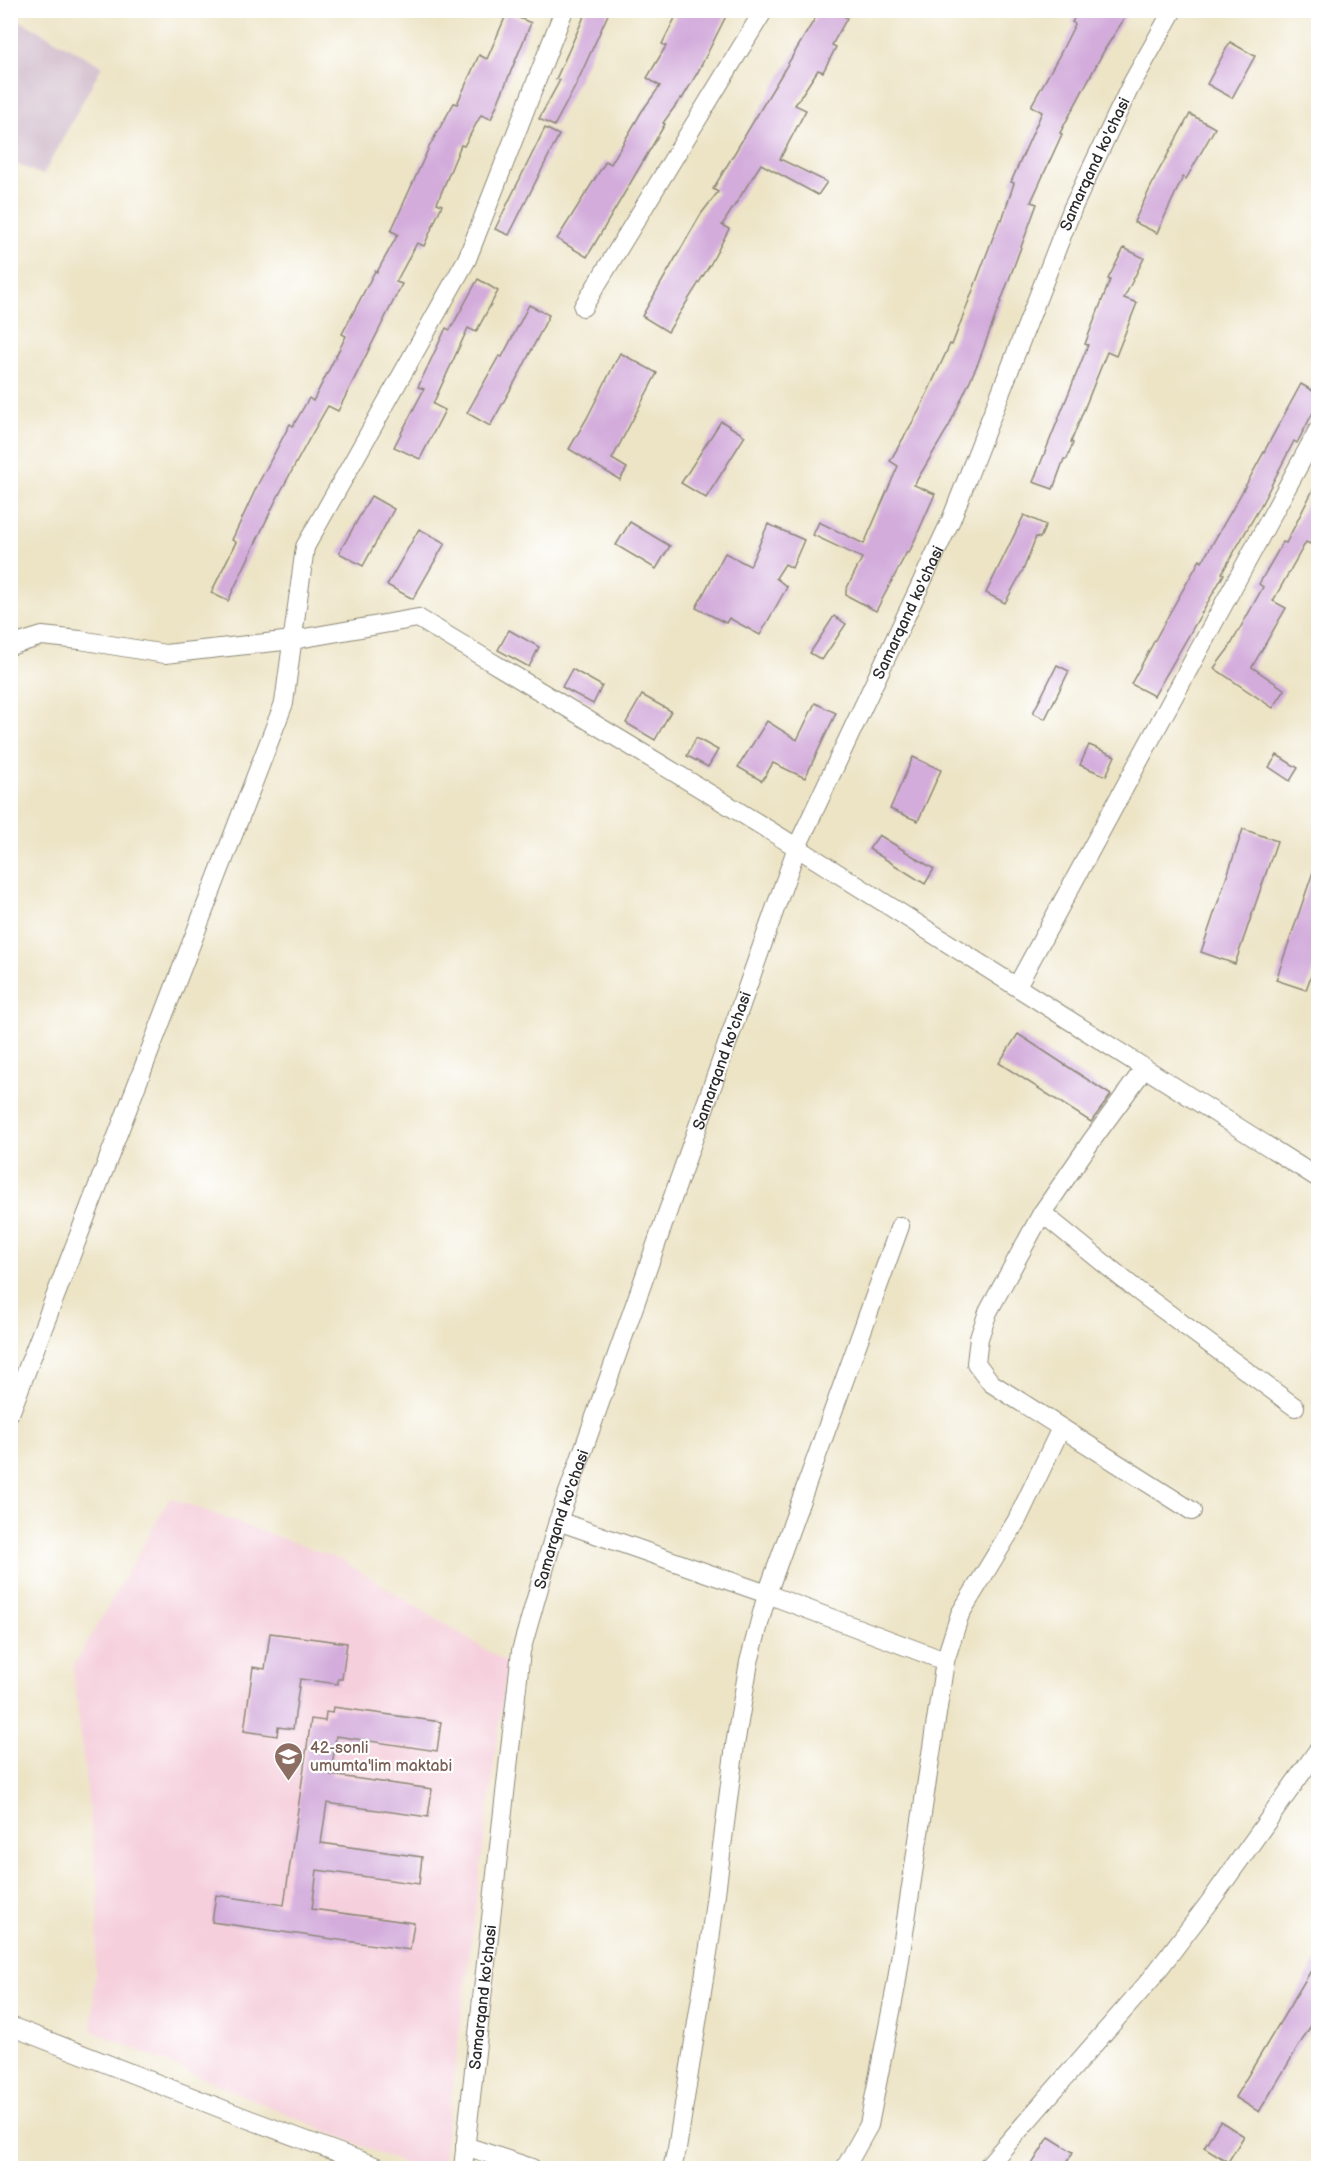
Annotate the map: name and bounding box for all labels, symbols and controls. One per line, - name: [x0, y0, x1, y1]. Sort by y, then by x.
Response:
- street label: Samarqand ko'chasi: [1057, 94, 1135, 234]
- street label: Samarqand ko'chasi: [869, 543, 948, 683]
- street label: Samarqand ko'chasi: [689, 989, 756, 1133]
- street label: Samarqand ko'chasi: [531, 1447, 594, 1591]
- place label: 42-sonli umumta'lim maktabi: [310, 1739, 452, 1776]
- school or university icon: 42-sonli umumta'lim maktabi: [273, 1740, 305, 1782]
- street label: Samarqand ko'chasi: [466, 1924, 501, 2071]

